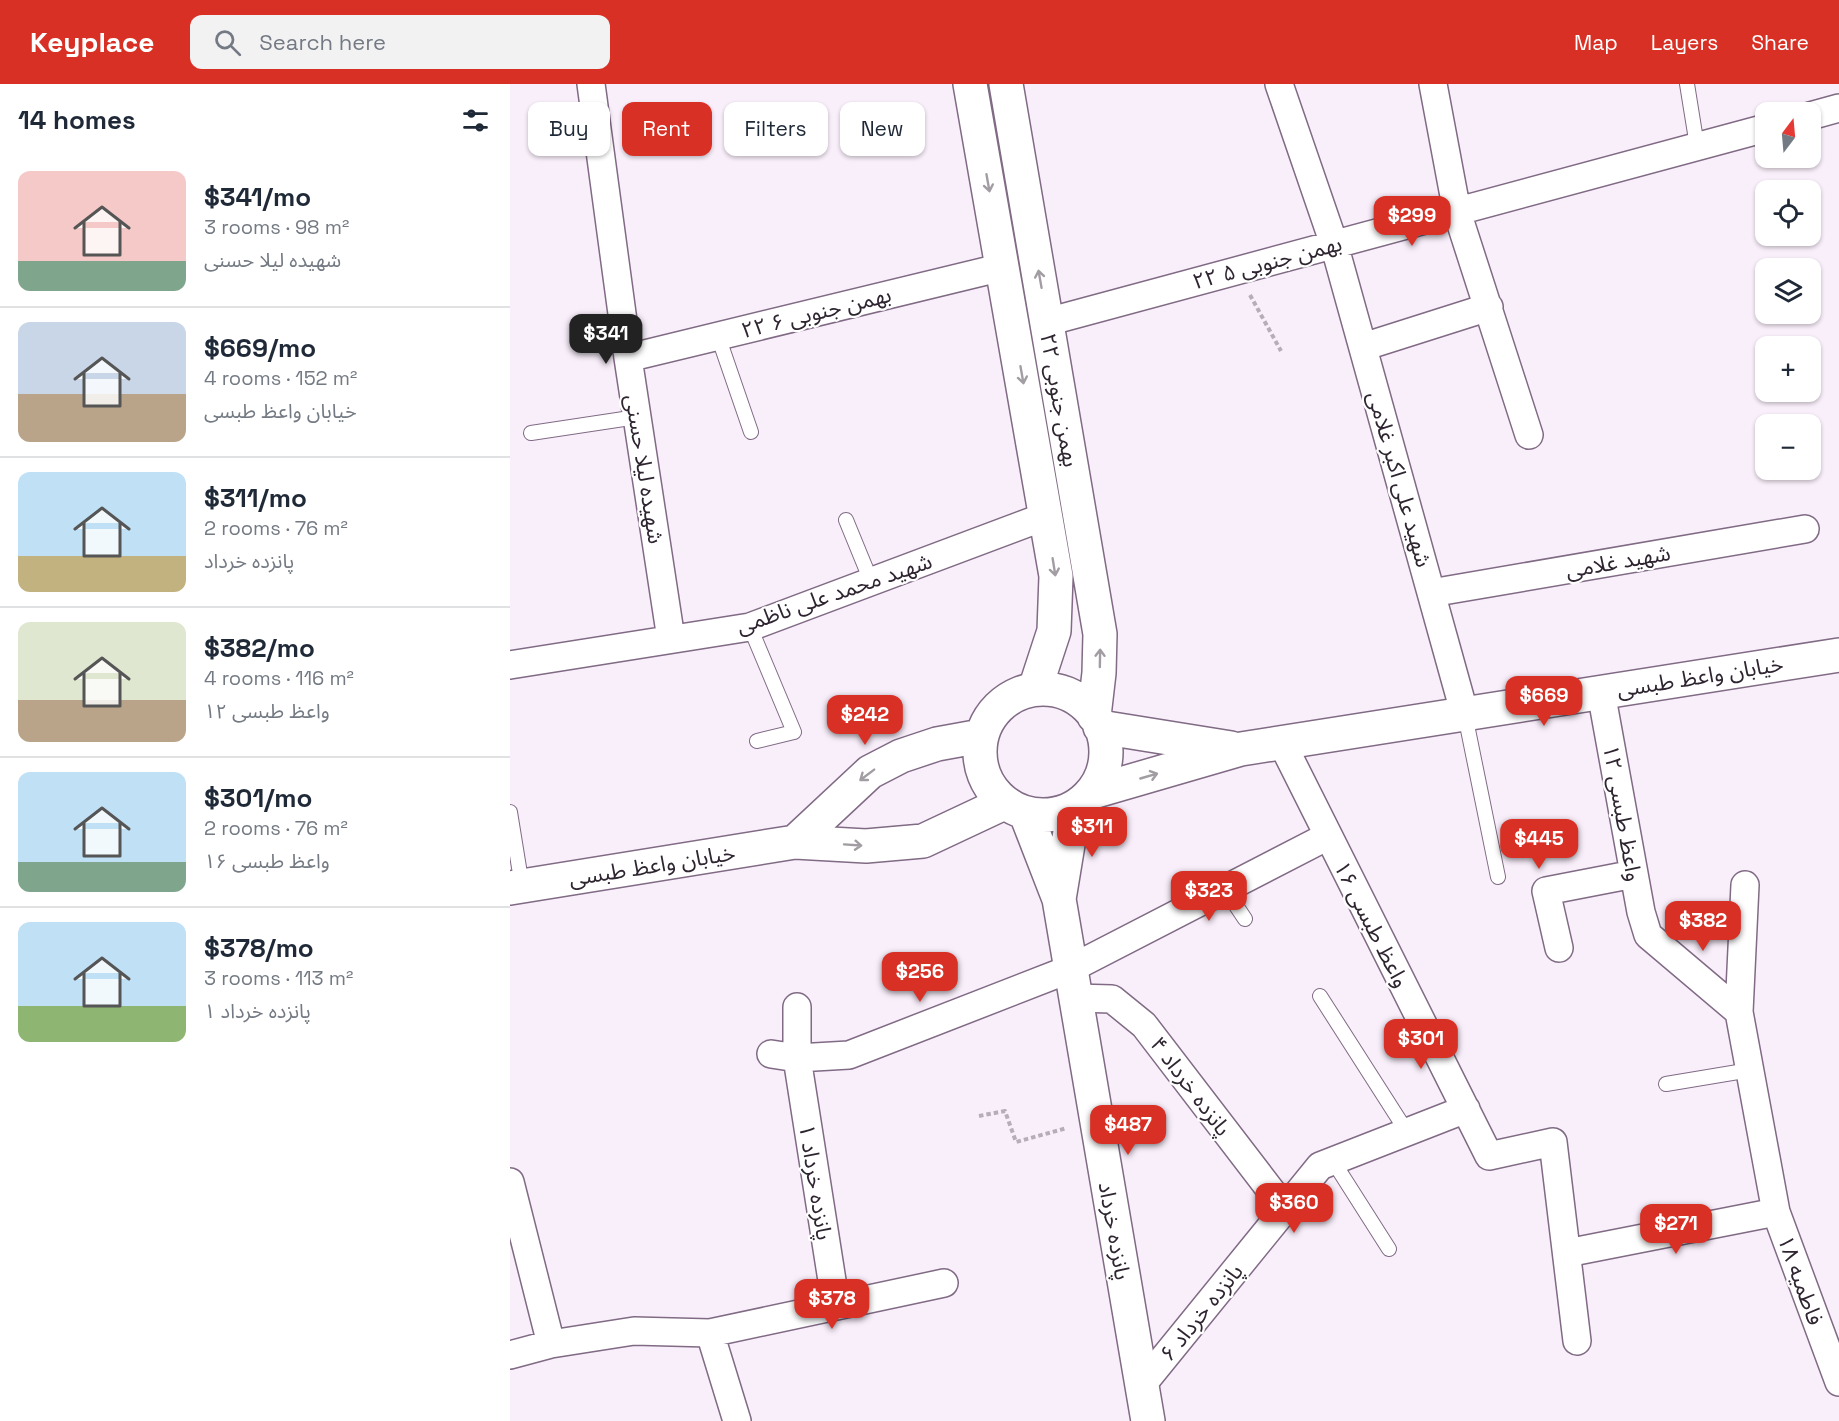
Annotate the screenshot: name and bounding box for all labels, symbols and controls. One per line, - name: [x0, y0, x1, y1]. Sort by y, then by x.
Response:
- search box: [190, 15, 610, 69]
- text: Keyplace: [30, 24, 154, 60]
- icon: search: [211, 26, 244, 59]
- text: Search here: [259, 28, 386, 56]
- text: Map: [1574, 29, 1618, 56]
- text: Layers: [1651, 29, 1718, 56]
- text: Share: [1751, 29, 1809, 56]
- chip: Buy: [528, 102, 610, 156]
- chip: Rent: [622, 102, 712, 156]
- chip: Filters: [724, 102, 828, 156]
- chip: New: [840, 102, 925, 156]
- north arrow: [1755, 102, 1821, 168]
- map controls: [1755, 102, 1821, 480]
- text: 14 homes: [18, 103, 136, 137]
- icon: filters: [459, 104, 492, 137]
- one-way arrow: [983, 173, 994, 192]
- text: $341/mo: [204, 180, 311, 214]
- button: locate: [1755, 180, 1821, 246]
- icon: home: [66, 195, 138, 267]
- pin: $299: [1376, 196, 1448, 247]
- text: $299: [1388, 202, 1436, 228]
- text: 3 rooms · 98 m²: [204, 214, 349, 240]
- street label: ۲۲ بهمن جنوبی ۵: [1189, 229, 1345, 295]
- text: شهیده لیلا حسنی: [204, 247, 341, 273]
- button: layers: [1755, 258, 1821, 324]
- one-way arrow: [1034, 270, 1045, 289]
- street label: ۲۲ بهمن جنوبی ۶: [738, 280, 894, 344]
- pin: $341: [570, 314, 642, 365]
- text: $341: [583, 320, 629, 346]
- text: $669/mo: [204, 331, 316, 365]
- street label: ۲۲ بهمن جنوبی: [1034, 331, 1086, 469]
- button: +: [1755, 336, 1821, 402]
- icon: home: [66, 346, 138, 418]
- text: 4 rooms · 152 m²: [204, 365, 357, 391]
- one-way arrow: [1017, 365, 1028, 384]
- street label: شهید علی اکبر غلامی: [1362, 388, 1438, 570]
- street label: شهیده لیلا حسنی: [619, 392, 671, 546]
- text: خیابان واعظ طبسی: [204, 398, 357, 424]
- button: −: [1755, 414, 1821, 480]
- text: $311/mo: [204, 481, 307, 515]
- icon: home: [66, 496, 138, 568]
- text: 2 rooms · 76 m²: [204, 515, 348, 541]
- street label: شهید غلامی: [1563, 538, 1673, 584]
- street label: شهید محمد علی ناظمی: [732, 546, 936, 640]
- text: پانزده خرداد: [204, 548, 294, 574]
- one-way arrow: [1049, 557, 1060, 577]
- text: $382/mo: [204, 631, 315, 665]
- icon: home: [66, 646, 138, 718]
- one-way arrow: [1094, 648, 1106, 668]
- street label: خیابان واعظ طبسی: [1615, 649, 1785, 703]
- text: 4 rooms · 116 m²: [204, 665, 354, 691]
- pin: $669: [1508, 676, 1580, 727]
- text: $669: [1519, 682, 1569, 708]
- pin: $242: [829, 695, 901, 746]
- text: واعظ طبسی ۱۲: [204, 698, 330, 724]
- text: $242: [841, 701, 889, 727]
- street label: واعظ طبسی ۱۲: [1597, 743, 1649, 883]
- one-way arrow: [860, 769, 876, 781]
- one-way arrow: [1139, 769, 1158, 781]
- text: $301/mo: [204, 781, 312, 815]
- icon: home: [66, 796, 138, 868]
- pin: $311: [1056, 807, 1128, 858]
- text: $311: [1071, 813, 1113, 839]
- text: 2 rooms · 76 m²: [204, 815, 348, 841]
- pin: $445: [1503, 819, 1575, 870]
- text: $445: [1514, 825, 1564, 851]
- street label: خیابان واعظ طبسی: [567, 838, 737, 892]
- one-way arrow: [843, 840, 863, 851]
- text: واعظ طبسی ۱۶: [204, 848, 330, 874]
- street label: واعظ طبسی ۱۶: [1328, 856, 1416, 992]
- pin: $323: [1173, 871, 1245, 922]
- text: $323: [1185, 877, 1233, 903]
- pin: $382: [1667, 901, 1739, 952]
- text: $382: [1679, 907, 1727, 933]
- text: $378/mo: [204, 931, 314, 965]
- icon: home: [66, 946, 138, 1018]
- pin: $256: [884, 952, 956, 1003]
- text: $256: [896, 958, 944, 984]
- text: 3 rooms · 113 m²: [204, 965, 353, 991]
- text: پانزده خرداد ۱: [204, 998, 311, 1024]
- pin: $301: [1385, 1019, 1457, 1070]
- text: $301: [1398, 1025, 1444, 1051]
- street label: پانزده خرداد ۴: [1144, 1031, 1238, 1142]
- pin: $487: [1092, 1105, 1164, 1156]
- text: $487: [1104, 1111, 1152, 1137]
- street label: پانزده خرداد ۱: [792, 1122, 839, 1242]
- street label: پانزده خرداد: [1091, 1180, 1137, 1283]
- pin: $360: [1258, 1183, 1330, 1234]
- text: $360: [1269, 1189, 1319, 1215]
- pin: $271: [1640, 1204, 1712, 1255]
- text: $271: [1654, 1210, 1698, 1236]
- street label: فاطمیه ۱۸: [1772, 1231, 1830, 1329]
- street label: پانزده خرداد ۶: [1153, 1258, 1250, 1367]
- pin: $378: [796, 1279, 868, 1330]
- text: $378: [808, 1285, 856, 1311]

